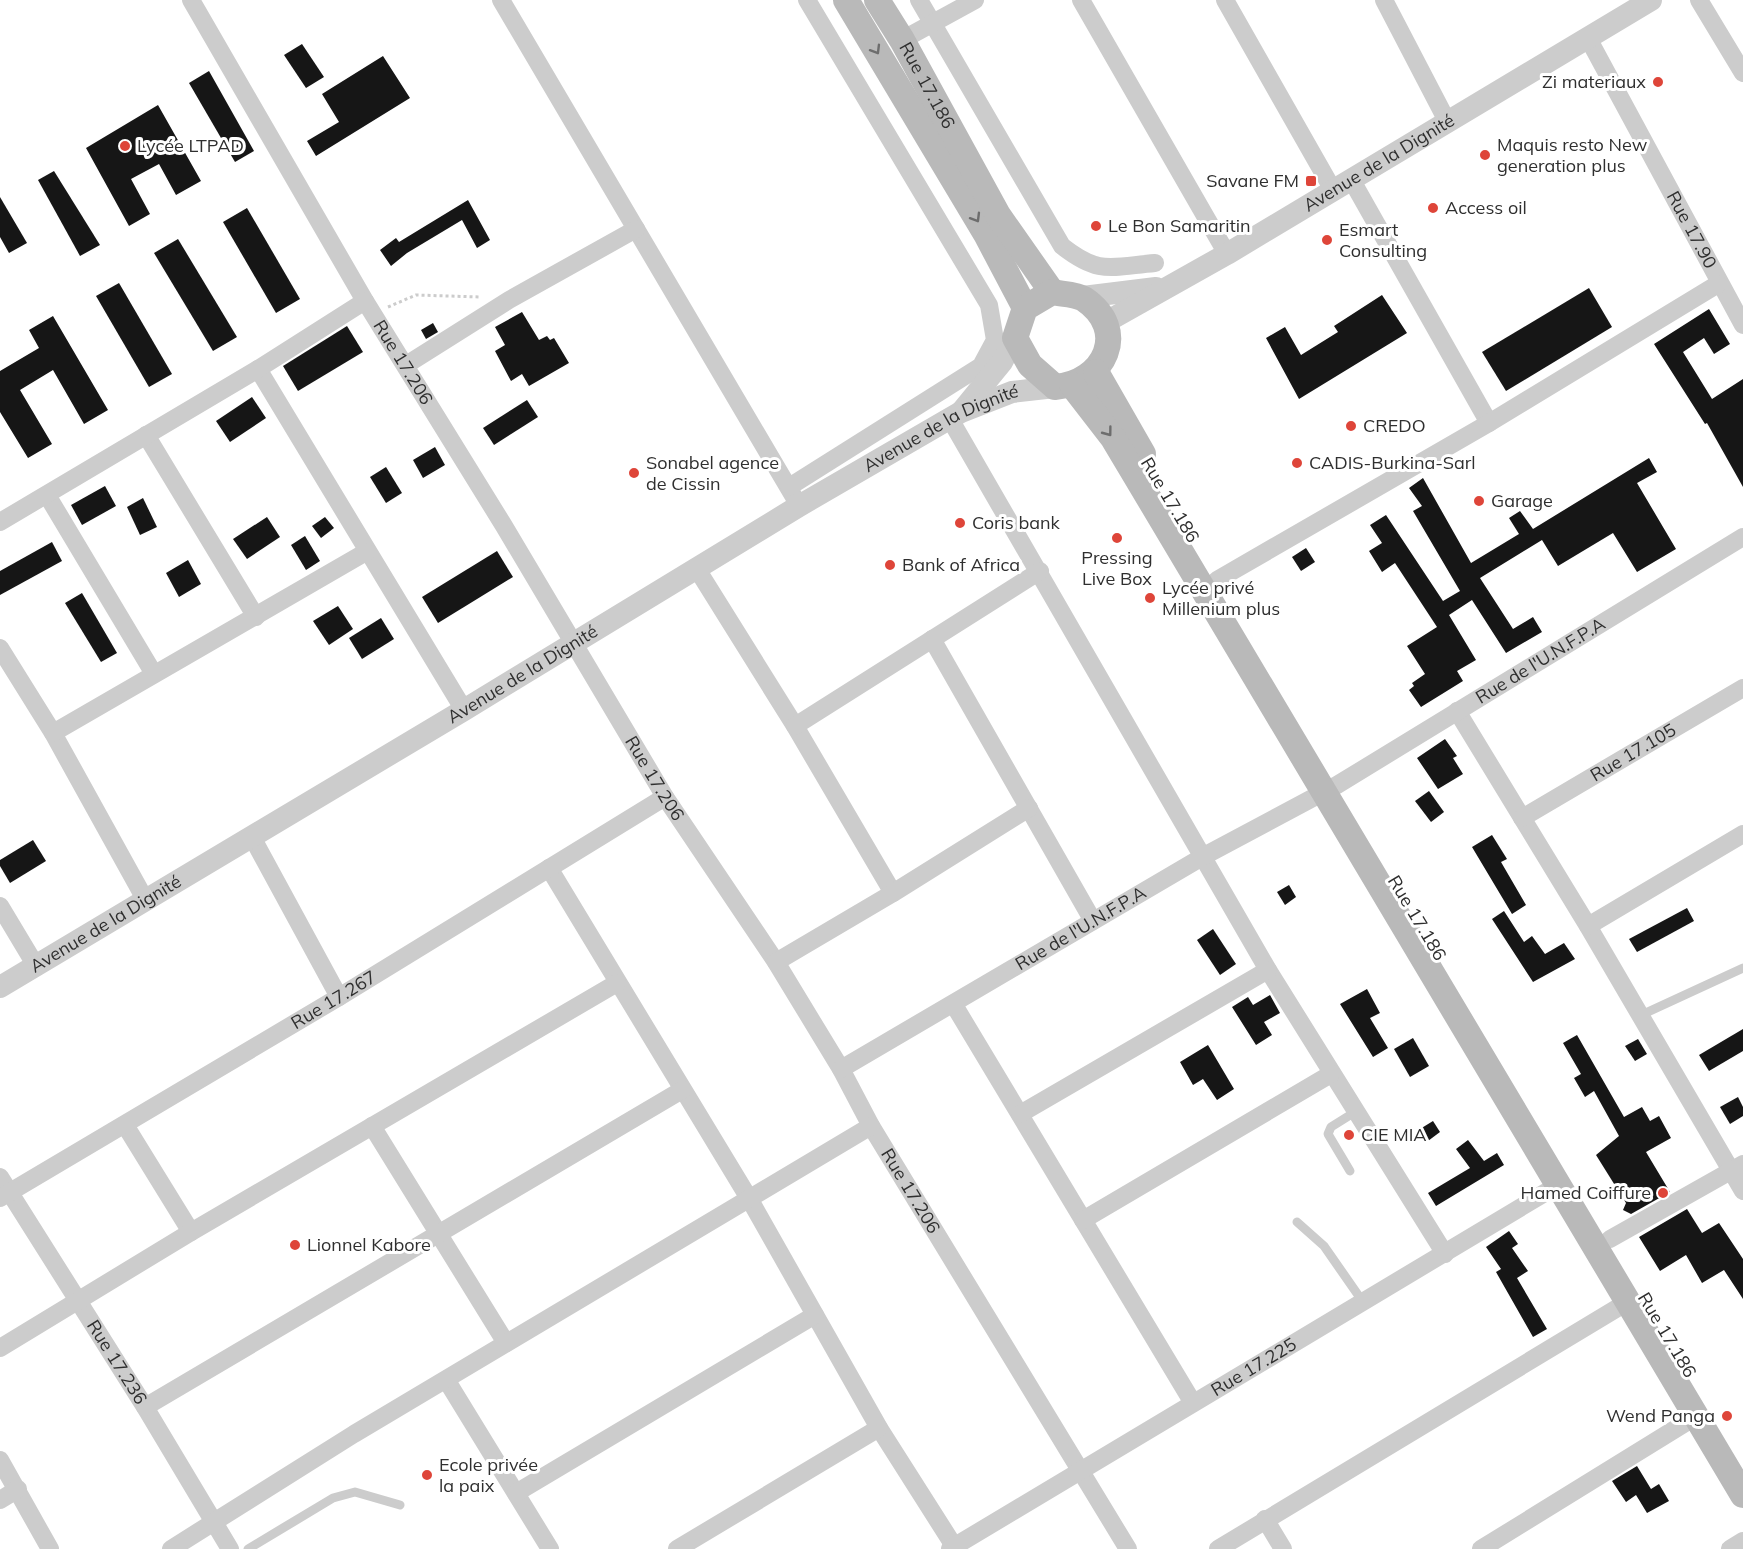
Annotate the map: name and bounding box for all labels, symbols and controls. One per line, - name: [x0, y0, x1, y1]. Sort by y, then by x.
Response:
- street label: Rue 17.186: [894, 38, 960, 133]
- one-way arrow: [869, 44, 880, 54]
- place label: Zi materiaux: [1542, 70, 1646, 93]
- marker: Zi materiaux: [1651, 75, 1665, 89]
- street label: Avenue de la Dignité: [1299, 108, 1458, 217]
- place label: Maquis resto New generation plus: [1497, 133, 1648, 177]
- place label: Lycée LTPAD: [137, 134, 244, 157]
- marker: Lycée LTPAD: [118, 139, 132, 153]
- marker: Maquis resto New generation plus: [1478, 148, 1492, 162]
- place label: Savane FM: [1206, 169, 1299, 192]
- marker: Savane FM: [1304, 174, 1318, 188]
- street label: Rue 17.90: [1662, 187, 1722, 272]
- place label: Access oil: [1445, 196, 1527, 219]
- marker: Access oil: [1426, 201, 1440, 215]
- one-way arrow: [969, 212, 980, 222]
- place label: Le Bon Samaritin: [1108, 214, 1251, 237]
- place label: Esmart Consulting: [1339, 218, 1427, 262]
- marker: Le Bon Samaritin: [1089, 219, 1103, 233]
- marker: Esmart Consulting: [1320, 233, 1334, 247]
- street label: Rue 17.206: [369, 316, 438, 409]
- street label: Avenue de la Dignité: [859, 379, 1020, 477]
- place label: CREDO: [1363, 414, 1426, 437]
- marker: CREDO: [1344, 419, 1358, 433]
- one-way arrow: [1101, 425, 1112, 436]
- place label: Sonabel agence de Cissin: [646, 451, 779, 495]
- place label: CADIS-Burkina-Sarl: [1309, 451, 1476, 474]
- street label: Rue 17.186: [1136, 453, 1205, 547]
- marker: CADIS-Burkina-Sarl: [1290, 456, 1304, 470]
- marker: Sonabel agence de Cissin: [627, 466, 641, 480]
- place label: Garage: [1491, 489, 1553, 512]
- marker: Garage: [1472, 494, 1486, 508]
- place label: Coris bank: [972, 511, 1061, 534]
- marker: Coris bank: [953, 516, 967, 530]
- marker: Pressing Live Box: [1110, 531, 1124, 545]
- place label: Pressing Live Box: [1081, 546, 1153, 590]
- place label: Bank of Africa: [902, 553, 1020, 576]
- marker: Bank of Africa: [883, 558, 897, 572]
- place label: Lycée privé Millenium plus: [1162, 576, 1280, 620]
- marker: Lycée privé Millenium plus: [1143, 591, 1157, 605]
- street label: Rue de l'U.N.F.P.A: [1471, 612, 1609, 709]
- street label: Avenue de la Dignité: [443, 619, 602, 728]
- street label: Rue 17.105: [1586, 718, 1680, 786]
- street label: Rue 17.206: [620, 731, 690, 825]
- street label: Avenue de la Dignité: [26, 870, 185, 977]
- street label: Rue 17.186: [1383, 871, 1452, 965]
- street label: Rue de l'U.N.F.P.A: [1011, 881, 1150, 975]
- street label: Rue 17.267: [287, 965, 380, 1034]
- place label: CIE MIA: [1361, 1123, 1427, 1146]
- marker: CIE MIA: [1342, 1128, 1356, 1142]
- street label: Rue 17.206: [876, 1144, 946, 1238]
- place label: Hamed Coiffure: [1521, 1181, 1651, 1204]
- marker: Hamed Coiffure: [1656, 1186, 1670, 1200]
- place label: Lionnel Kabore: [307, 1233, 431, 1256]
- marker: Lionnel Kabore: [288, 1238, 302, 1252]
- street label: Rue 17.186: [1633, 1288, 1702, 1382]
- street label: Rue 17.236: [82, 1315, 152, 1409]
- street label: Rue 17.225: [1207, 1332, 1301, 1401]
- place label: Wend Panga: [1606, 1404, 1715, 1427]
- marker: Wend Panga: [1720, 1409, 1734, 1423]
- place label: Ecole privée la paix: [439, 1453, 538, 1497]
- marker: Ecole privée la paix: [420, 1468, 434, 1482]

